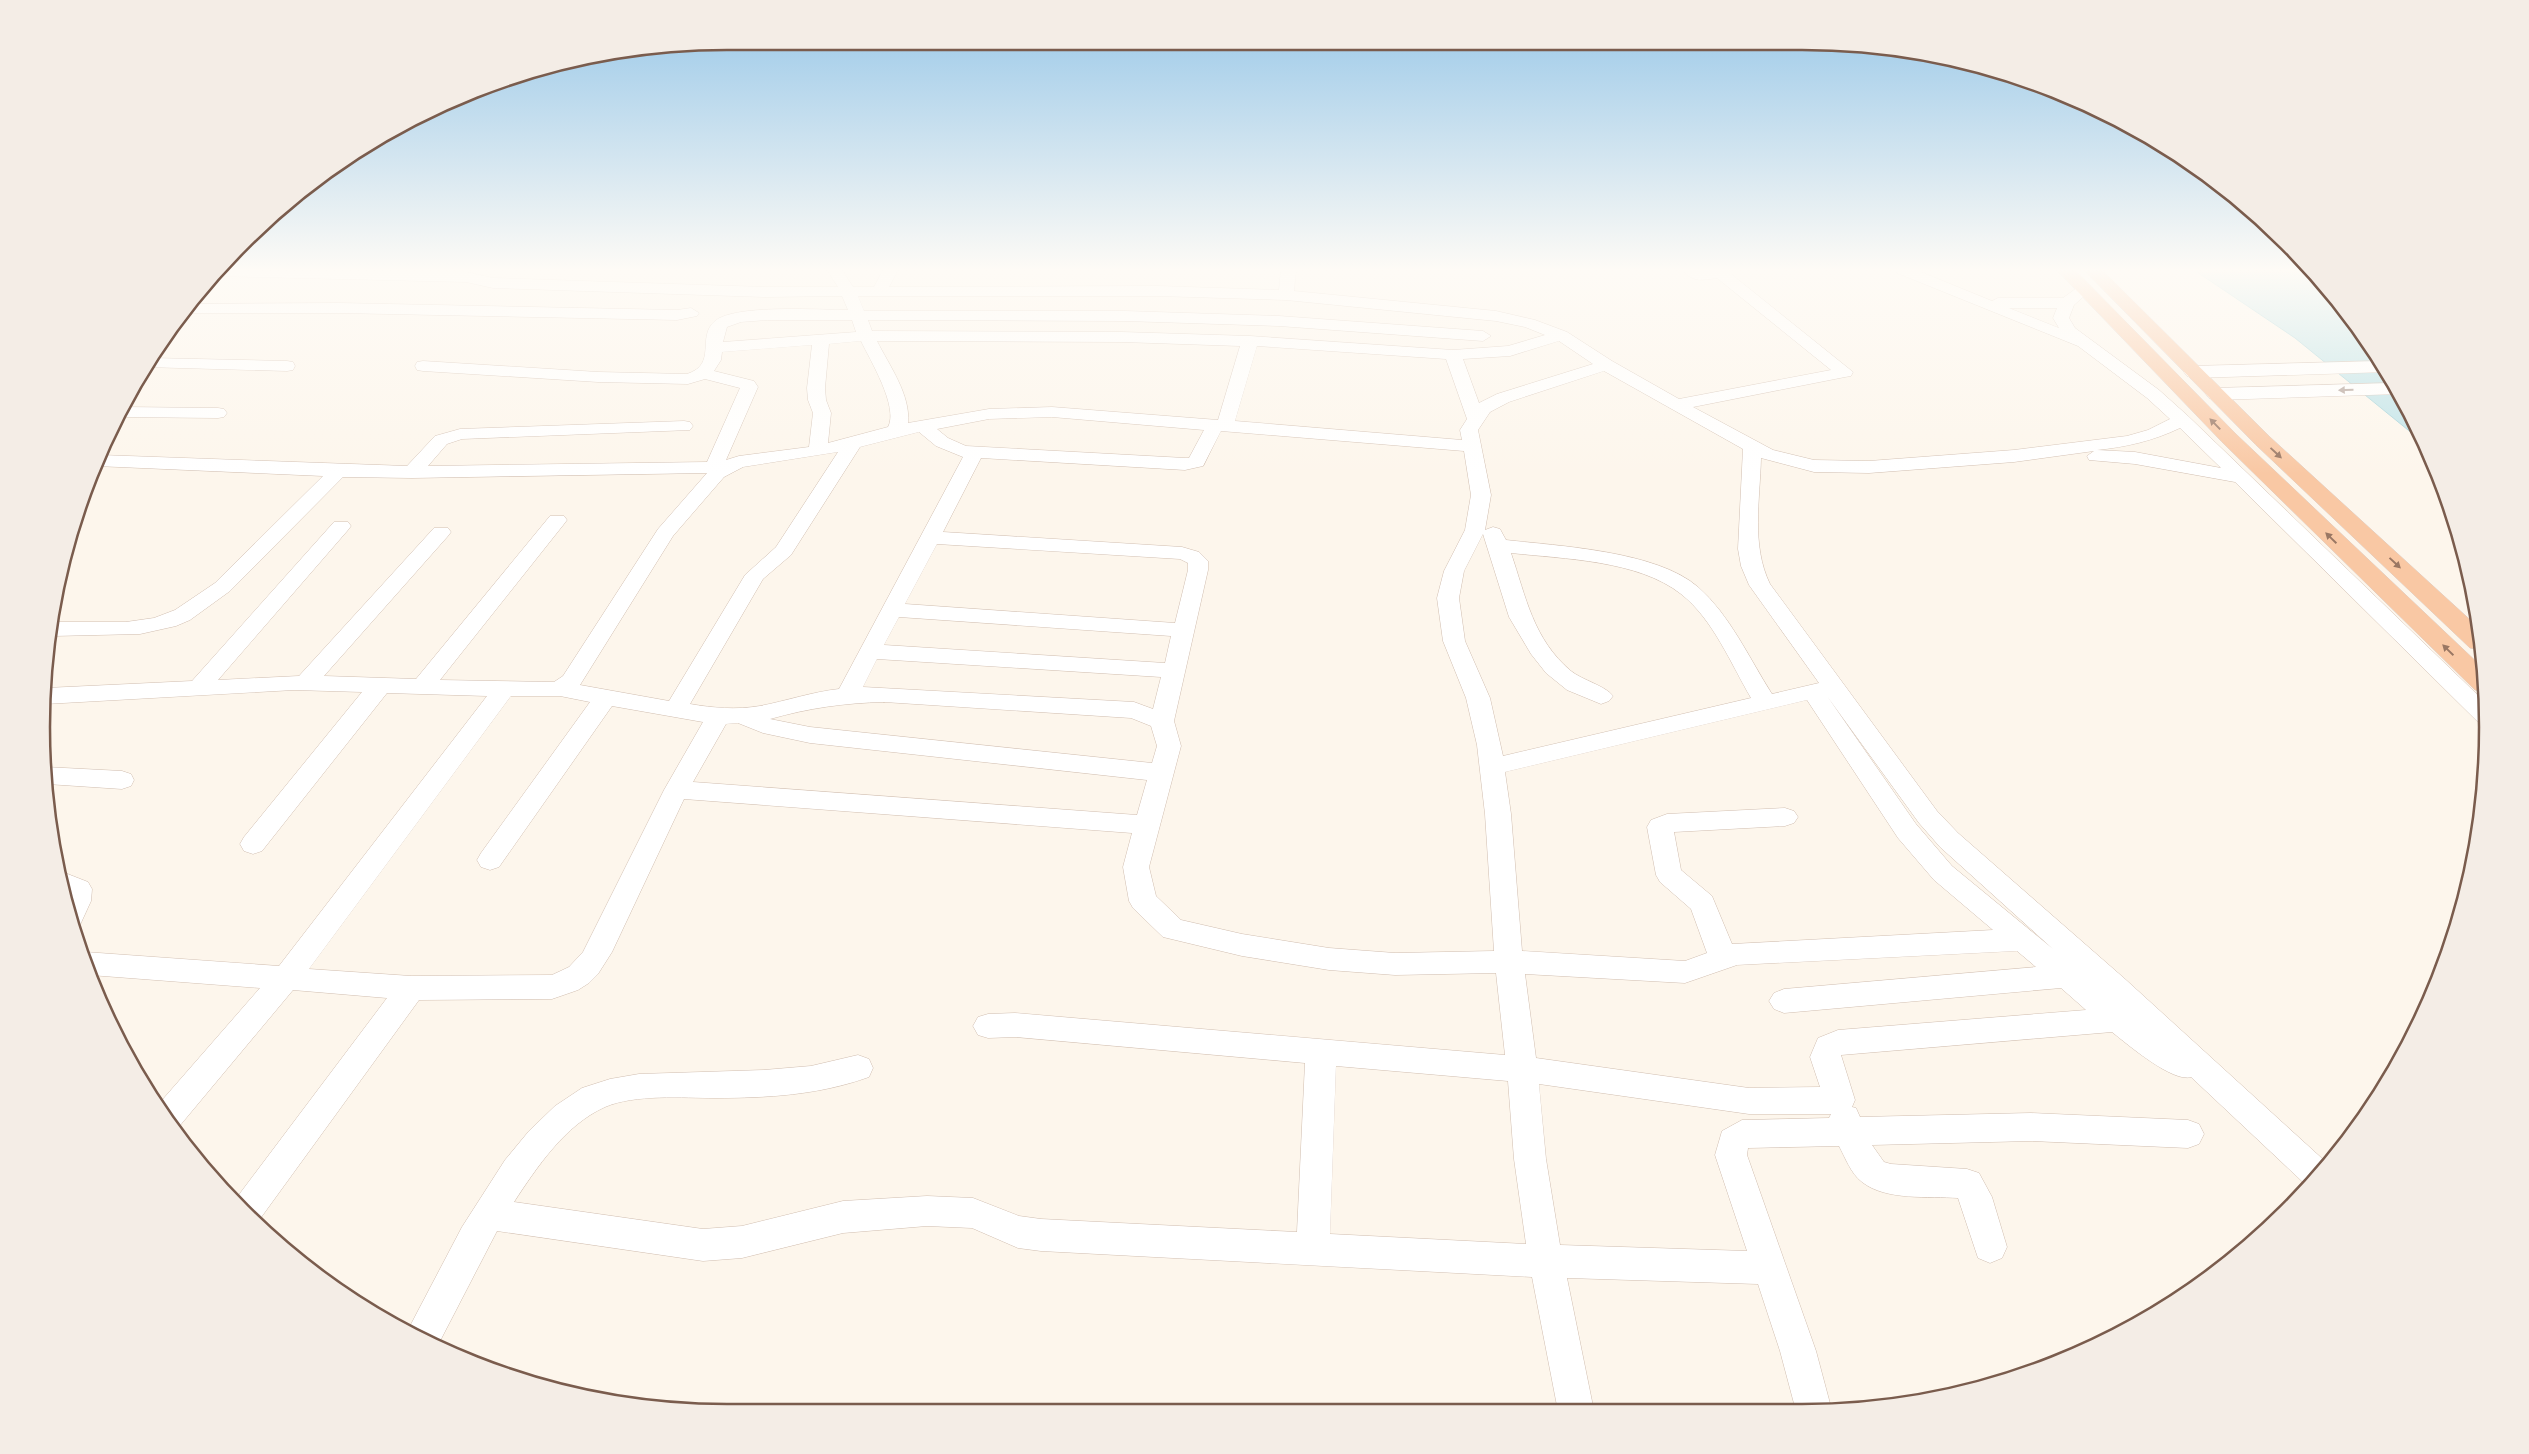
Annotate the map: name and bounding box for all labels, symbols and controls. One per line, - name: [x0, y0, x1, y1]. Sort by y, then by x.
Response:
- one-way arrow: [2338, 386, 2354, 394]
- one-way arrow: [2209, 418, 2221, 430]
- one-way arrow: [2269, 447, 2281, 459]
- one-way arrow: [2326, 532, 2338, 544]
- one-way arrow: [2388, 557, 2400, 569]
- one-way arrow: [2443, 645, 2455, 657]

